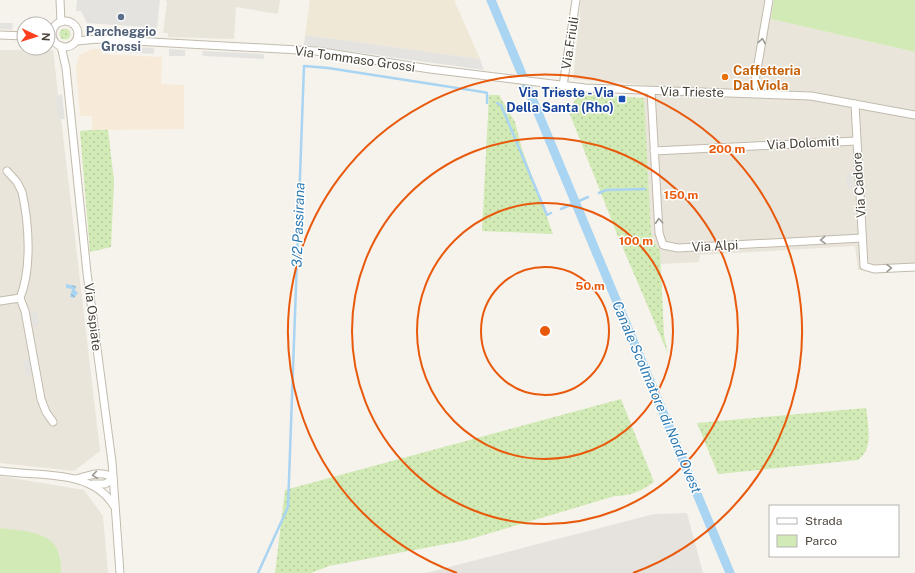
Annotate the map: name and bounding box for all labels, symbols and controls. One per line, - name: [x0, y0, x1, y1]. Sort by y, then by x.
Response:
- marker: Parcheggio Grossi: [116, 12, 126, 22]
- north arrow: [16, 16, 56, 56]
- street label: Via Friuli: [558, 16, 582, 70]
- place label: Parcheggio Grossi: [86, 24, 156, 54]
- text: N: [40, 32, 52, 41]
- one-way arrow: [757, 38, 766, 44]
- street label: Via Tommaso Grossi: [294, 43, 416, 75]
- place label: Caffetteria Dal Viola: [733, 63, 801, 93]
- marker: Caffetteria Dal Viola: [720, 72, 730, 82]
- street label: Via Trieste: [660, 84, 724, 100]
- place label: Via Trieste - Via Della Santa (Rho): [506, 85, 614, 115]
- marker: Via Trieste - Via Della Santa (Rho): [617, 94, 627, 104]
- street label: Via Dolomiti: [766, 134, 840, 152]
- text: 200 m: [709, 142, 745, 156]
- street label: Via Cadore: [849, 152, 869, 218]
- water label: 3/2 Passirana: [289, 182, 307, 268]
- text: 150 m: [664, 188, 698, 202]
- one-way arrow: [654, 218, 663, 224]
- text: 100 m: [619, 234, 653, 248]
- one-way arrow: [820, 236, 826, 245]
- street label: Via Alpi: [691, 237, 739, 255]
- one-way arrow: [886, 264, 892, 273]
- text: 50 m: [575, 279, 605, 293]
- street label: Via Ospiate: [81, 282, 105, 352]
- water label: Canale Scolmatore di Nord Ovest: [609, 298, 705, 496]
- centre of rings: [538, 324, 552, 338]
- one-way arrow: [92, 470, 98, 479]
- legend: [769, 505, 899, 557]
- text: Strada: [805, 514, 842, 528]
- text: Parco: [805, 534, 837, 548]

